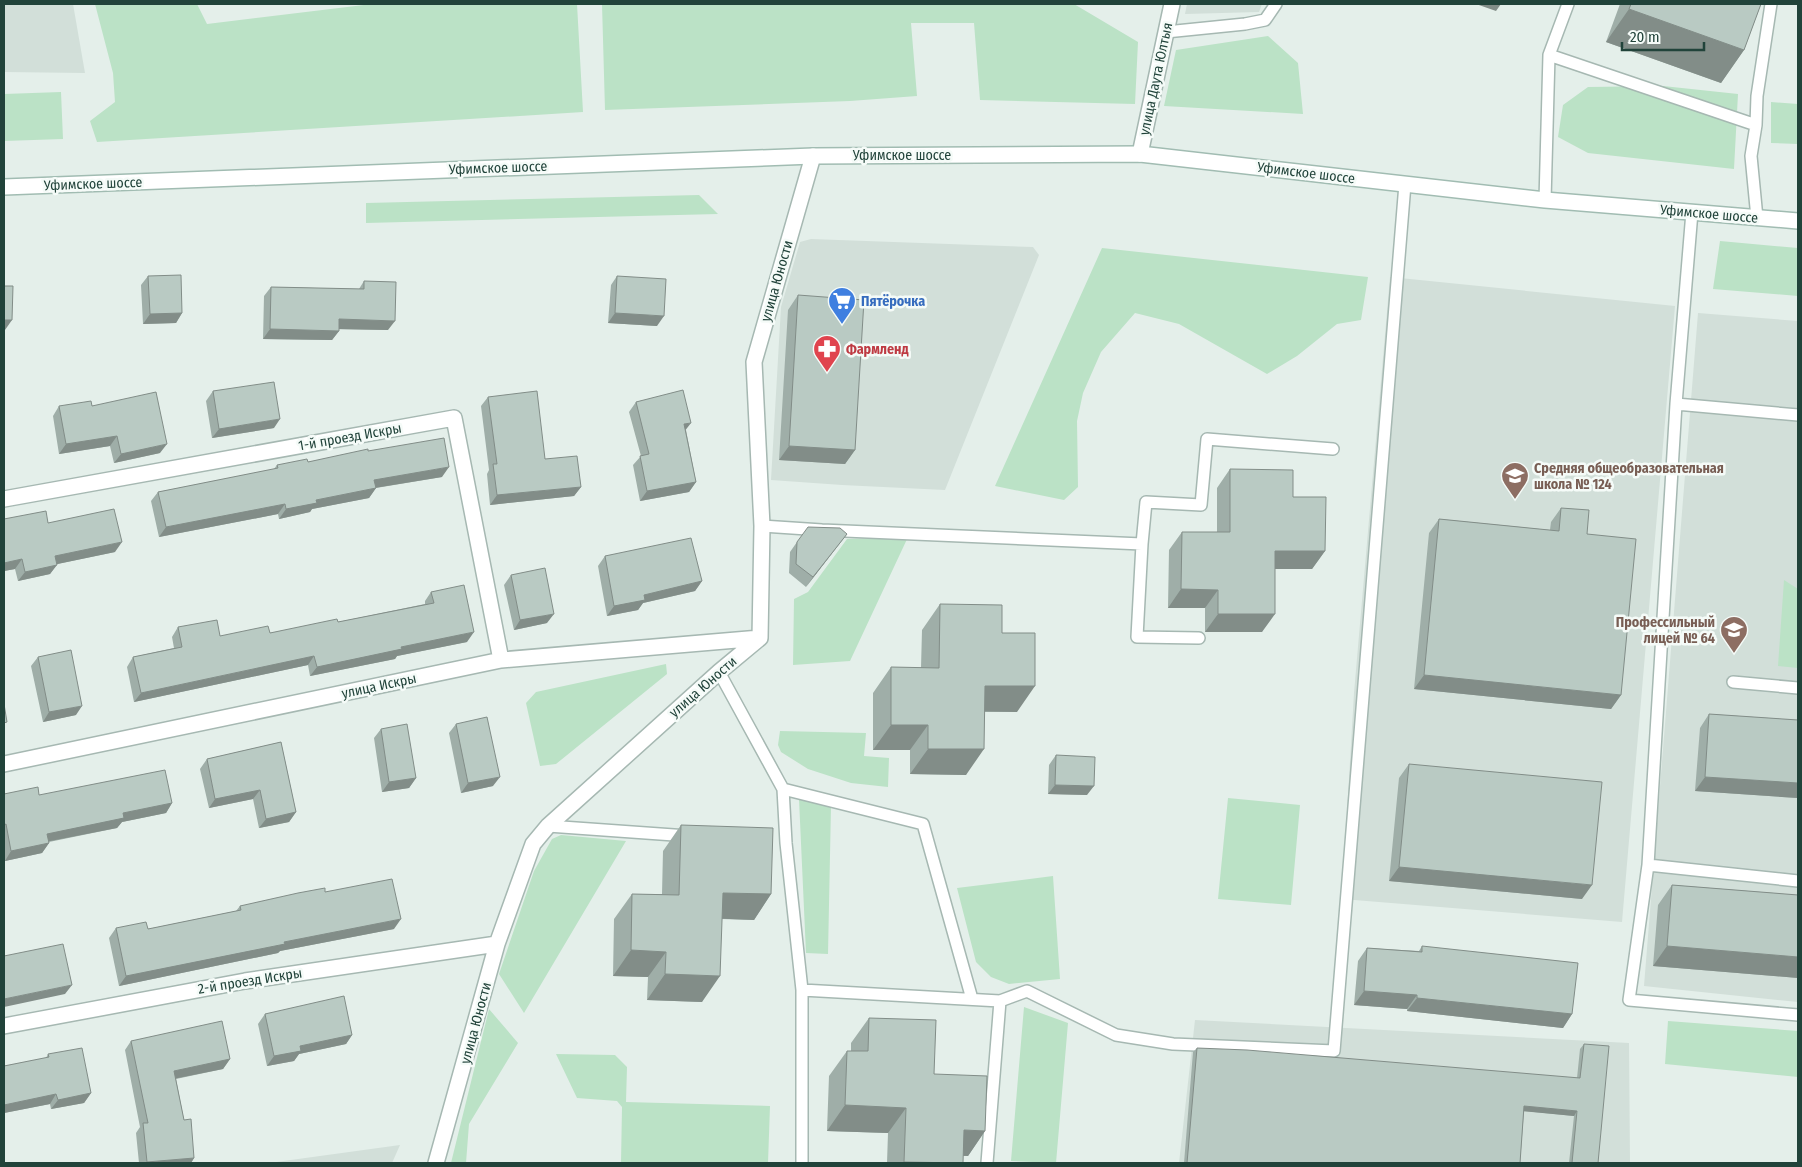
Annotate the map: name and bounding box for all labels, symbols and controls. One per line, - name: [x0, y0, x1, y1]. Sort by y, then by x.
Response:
- scale bar: [1622, 20, 1704, 52]
- street label: улица Даута Юлтыя: [1136, 21, 1176, 137]
- text: 20 m: [1630, 28, 1660, 46]
- street label: Уфимское шоссе: [852, 147, 951, 164]
- street label: Уфимское шоссе: [448, 158, 548, 178]
- street label: Уфимское шоссе: [1255, 158, 1356, 187]
- street label: Уфимское шоссе: [43, 174, 143, 194]
- street label: Уфимское шоссе: [1658, 201, 1759, 227]
- street label: улица Юности: [757, 238, 797, 324]
- supermarket icon: Пятёрочка: [827, 286, 857, 325]
- place label: Пятёрочка: [861, 293, 925, 310]
- pharmacy icon: Фармленд: [812, 334, 842, 373]
- place label: Фармленд: [846, 341, 909, 358]
- street label: 1-й проезд Искры: [297, 420, 403, 454]
- place label: Средняя общеобразовательная школа № 124: [1534, 460, 1724, 493]
- school or university icon: Средняя общеобразовательная школа № 124: [1500, 461, 1530, 500]
- place label: Профессильный лицей № 64: [1616, 614, 1715, 647]
- school or university icon: Профессильный лицей № 64: [1719, 615, 1749, 654]
- street label: улица Юности: [666, 653, 740, 721]
- street label: улица Искры: [340, 670, 418, 702]
- street label: 2-й проезд Искры: [197, 964, 303, 998]
- street label: улица Юности: [457, 980, 495, 1066]

